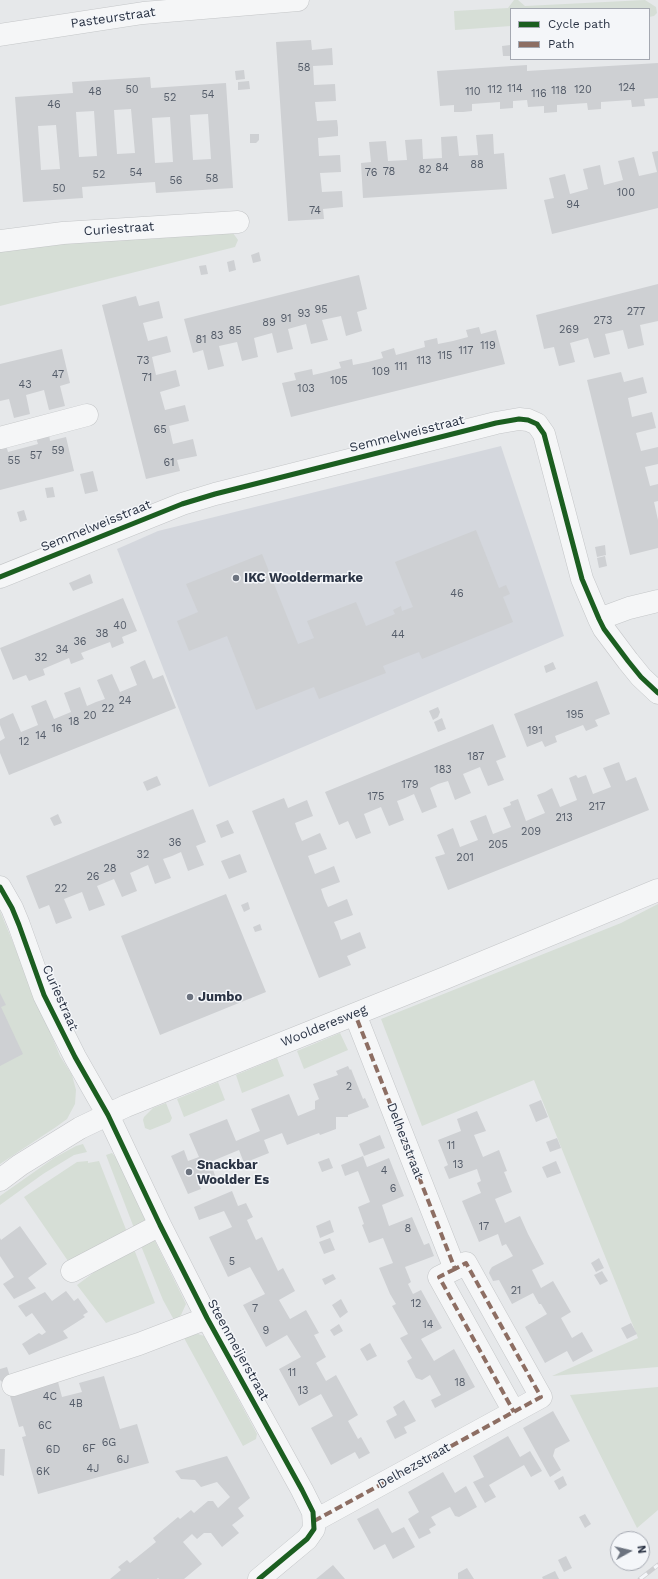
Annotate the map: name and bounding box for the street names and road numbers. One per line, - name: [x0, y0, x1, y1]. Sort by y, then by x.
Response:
- street label: Pasteurstraat: [70, 4, 156, 32]
- street label: Curiestraat: [83, 219, 155, 239]
- street label: Semmelweisstraat: [348, 412, 466, 456]
- street label: Semmelweisstraat: [39, 497, 153, 555]
- street label: Curiestraat: [39, 963, 81, 1033]
- street label: Woolderesweg: [279, 1002, 369, 1050]
- street label: Delhezstraat: [383, 1101, 427, 1181]
- street label: Steenmeijerstraat: [204, 1297, 272, 1403]
- street label: Delhezstraat: [375, 1440, 453, 1492]

